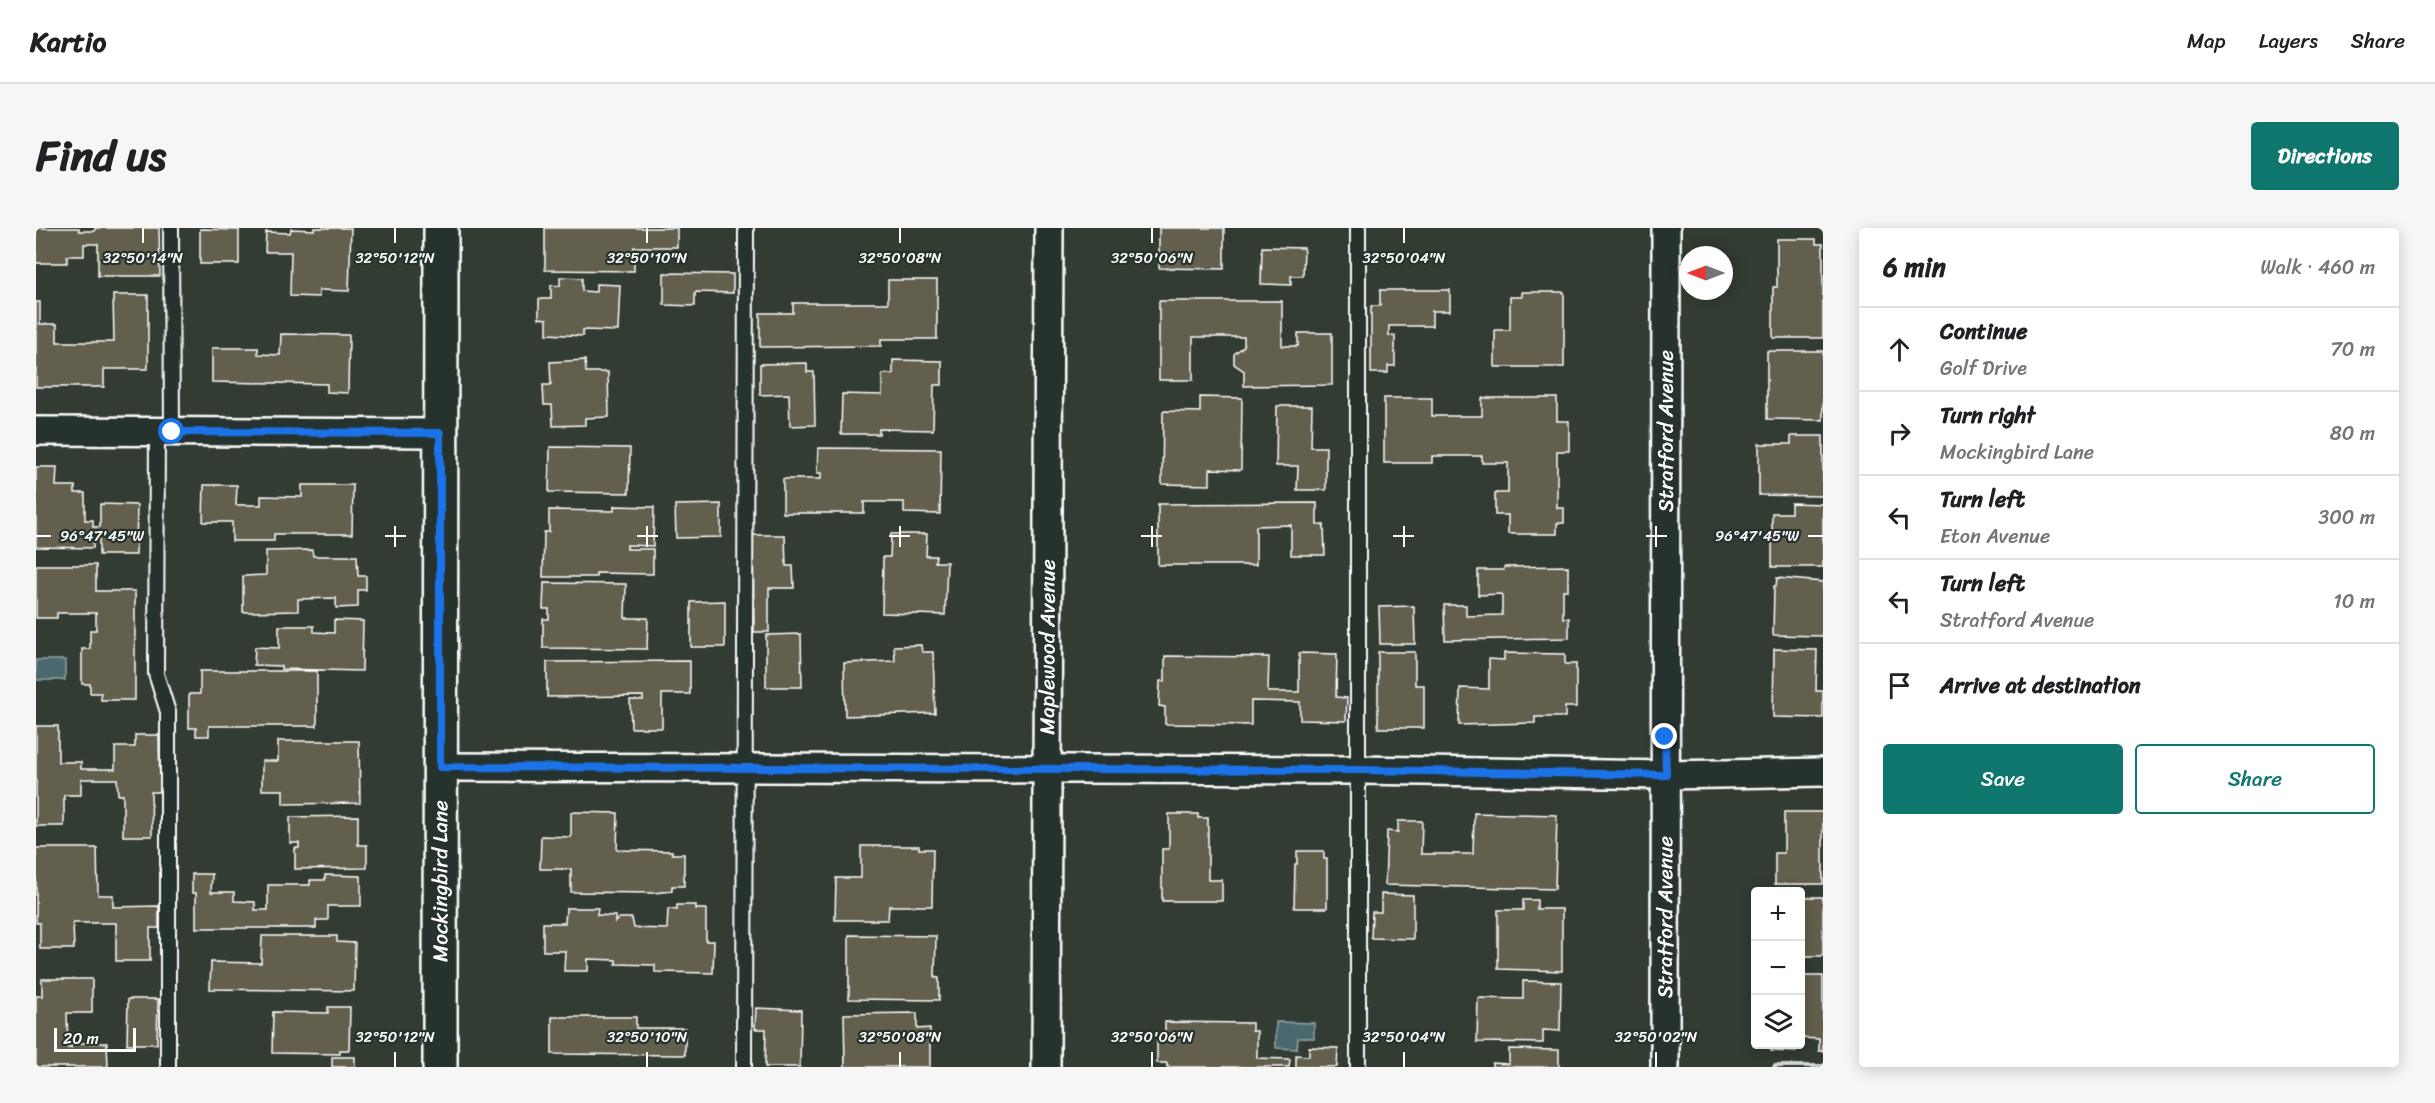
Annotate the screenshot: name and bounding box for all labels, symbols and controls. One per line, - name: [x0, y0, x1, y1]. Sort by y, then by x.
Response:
- text: Kartio: [30, 17, 106, 66]
- text: Map: [2187, 22, 2226, 60]
- text: Layers: [2259, 22, 2318, 60]
- text: Share: [2351, 22, 2405, 60]
- text: Find us: [36, 119, 166, 193]
- button: Directions: [2251, 122, 2399, 190]
- text: 6 min: [1883, 244, 1946, 290]
- text: 32°50'14"N: [103, 245, 184, 271]
- text: 32°50'12"N: [355, 245, 435, 271]
- text: 32°50'10"N: [607, 245, 688, 271]
- text: 32°50'08"N: [859, 245, 942, 271]
- text: 32°50'06"N: [1111, 245, 1194, 271]
- text: 32°50'04"N: [1362, 245, 1446, 271]
- north arrow: [1679, 246, 1733, 300]
- text: Walk · 460 m: [2260, 250, 2375, 285]
- text: Continue: [1940, 312, 2028, 351]
- text: 70 m: [2330, 332, 2375, 367]
- icon: ahead: [1883, 333, 1916, 366]
- street label: Stratford Avenue: [1647, 350, 1685, 512]
- text: Golf Drive: [1940, 351, 2027, 386]
- text: Turn right: [1940, 396, 2035, 435]
- text: 80 m: [2330, 416, 2375, 451]
- icon: right: [1883, 417, 1916, 450]
- route start: [158, 418, 184, 444]
- text: Mockingbird Lane: [1940, 435, 2094, 470]
- text: Turn left: [1940, 480, 2025, 519]
- text: 300 m: [2318, 500, 2375, 535]
- icon: left: [1883, 501, 1916, 534]
- text: Eton Avenue: [1940, 519, 2050, 554]
- text: 96°47'45"W: [60, 523, 144, 549]
- text: 96°47'45"W: [1715, 523, 1799, 549]
- street label: Maplewood Avenue: [1028, 559, 1067, 735]
- text: Turn left: [1940, 564, 2025, 603]
- text: 10 m: [2333, 584, 2375, 619]
- icon: left: [1883, 585, 1916, 618]
- text: Stratford Avenue: [1940, 603, 2094, 638]
- text: Arrive at destination: [1940, 666, 2141, 705]
- icon: arrive: [1883, 669, 1916, 702]
- route end: [1651, 723, 1677, 749]
- button: Save: [1883, 744, 2123, 814]
- button: Share: [2135, 744, 2375, 814]
- street label: Mockingbird Lane: [421, 800, 459, 962]
- street label: Stratford Avenue: [1646, 836, 1684, 998]
- map controls: [1751, 887, 1805, 1049]
- button: +: [1751, 887, 1805, 941]
- button: −: [1751, 941, 1805, 995]
- button: layers: [1751, 995, 1805, 1049]
- text: 20 m: [63, 1024, 99, 1053]
- text: 32°50'12"N: [355, 1024, 435, 1050]
- text: 32°50'10"N: [607, 1024, 688, 1050]
- text: 32°50'08"N: [859, 1024, 942, 1050]
- text: 32°50'06"N: [1111, 1024, 1194, 1050]
- text: 32°50'04"N: [1362, 1024, 1446, 1050]
- text: 32°50'02"N: [1615, 1024, 1698, 1050]
- scale bar: [54, 1025, 136, 1052]

